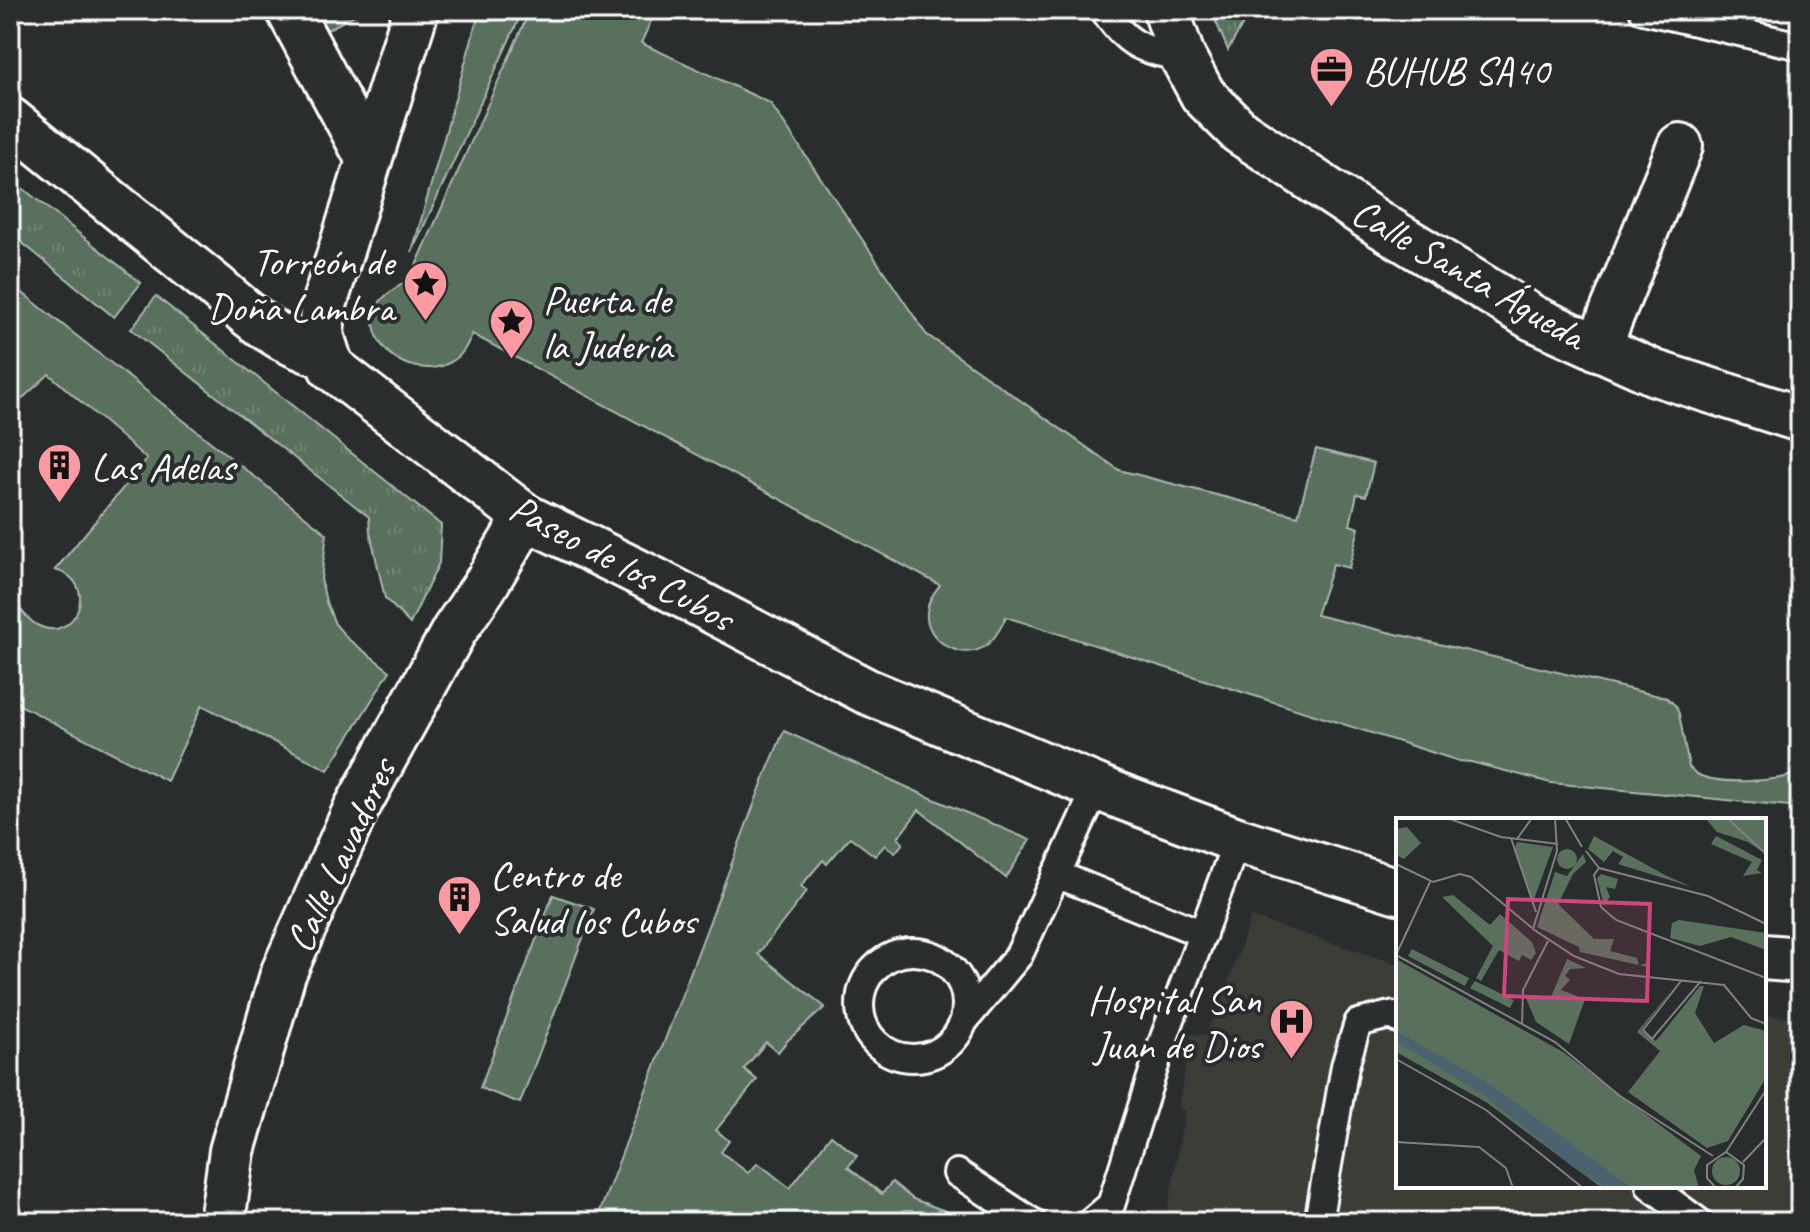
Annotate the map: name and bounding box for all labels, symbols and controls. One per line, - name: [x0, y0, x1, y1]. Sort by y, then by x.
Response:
- office icon: BUHUB SA40: [1308, 46, 1356, 109]
- place label: BUHUB SA40: [1363, 46, 1552, 96]
- street label: Calle Santa Águeda: [1343, 187, 1597, 363]
- place label: Torreón de Doña Lambra: [208, 237, 398, 333]
- place icon: Torreón de Doña Lambra: [401, 260, 449, 323]
- place label: Puerta de la Judería: [543, 275, 675, 371]
- place icon: Puerta de la Judería: [488, 298, 536, 361]
- building icon: Las Adelas: [36, 442, 84, 505]
- place label: Las Adelas: [91, 442, 238, 492]
- street label: Paseo de los Cubos: [501, 483, 745, 644]
- street label: Calle Lavadores: [274, 748, 409, 960]
- inset map: [1396, 818, 1766, 1188]
- place label: Centro de Salud los Cubos: [490, 850, 699, 946]
- building icon: Centro de Salud los Cubos: [435, 873, 483, 936]
- place label: Hospital San Juan de Dios: [1088, 975, 1264, 1071]
- hospital icon: Hospital San Juan de Dios: [1268, 998, 1316, 1061]

